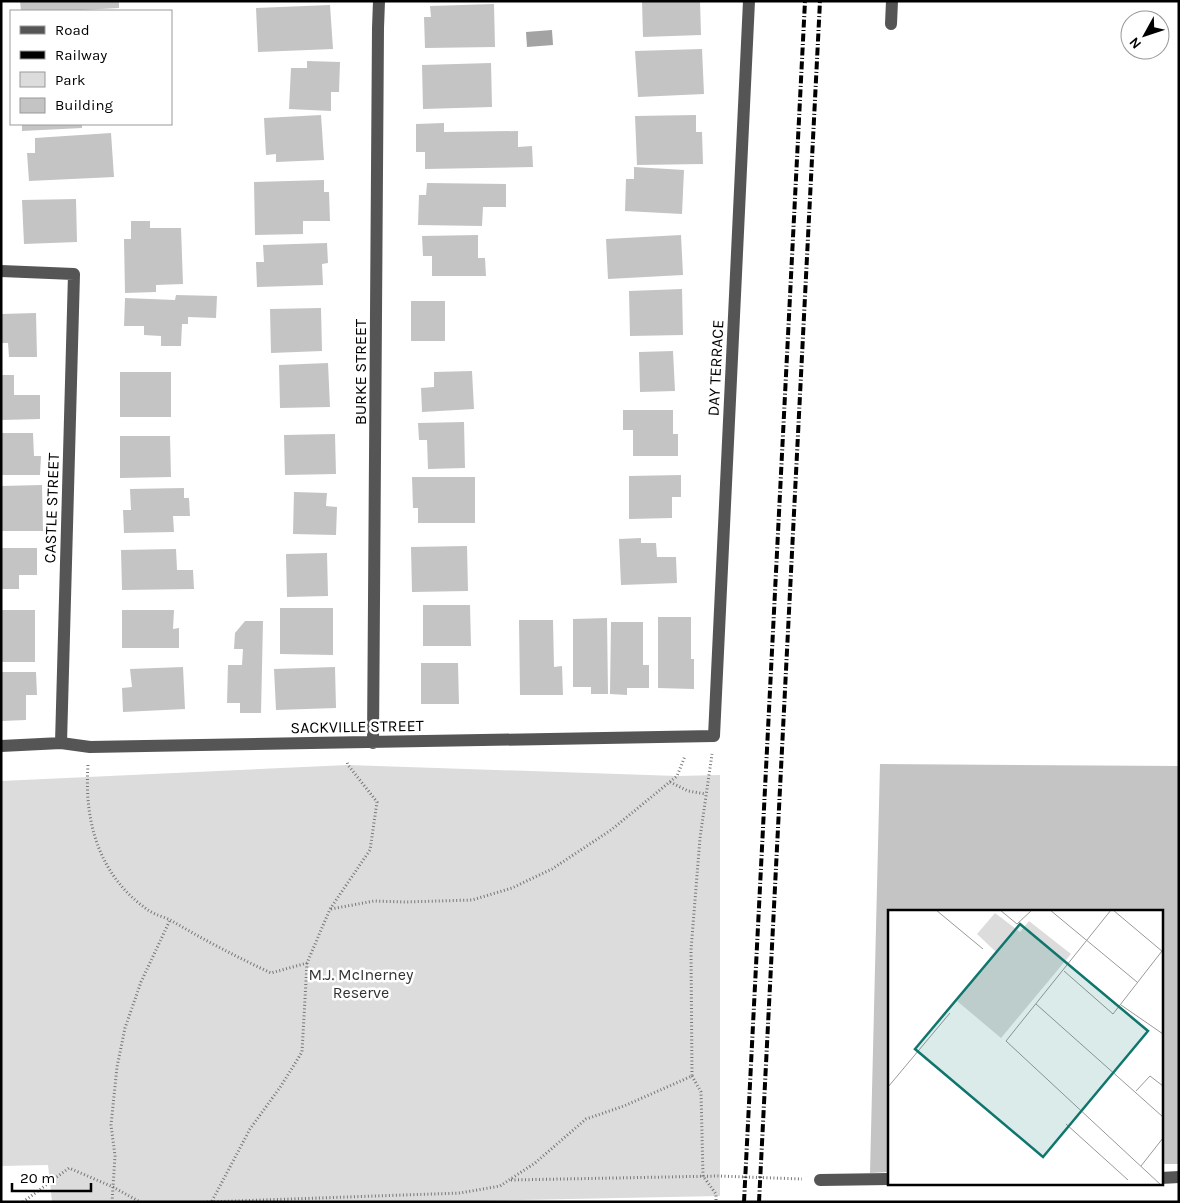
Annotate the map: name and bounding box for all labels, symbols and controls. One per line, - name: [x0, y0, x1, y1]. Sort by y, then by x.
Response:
- legend: [10, 10, 172, 125]
- north arrow: [1120, 10, 1170, 60]
- text: Road: [55, 21, 90, 39]
- text: N: [1126, 34, 1145, 52]
- text: Railway: [55, 46, 107, 64]
- text: Park: [55, 71, 85, 89]
- text: Building: [55, 96, 113, 114]
- street label: BURKE STREET: [351, 319, 370, 425]
- street label: DAY TERRACE: [703, 319, 728, 417]
- street label: CASTLE STREET: [40, 453, 63, 564]
- street label: SACKVILLE STREET: [290, 716, 424, 737]
- inset map: [888, 910, 1162, 1186]
- park label: M.J. McInerney Reserve: [309, 965, 414, 1002]
- scale bar: [12, 1160, 91, 1192]
- text: 20 m: [20, 1169, 55, 1187]

